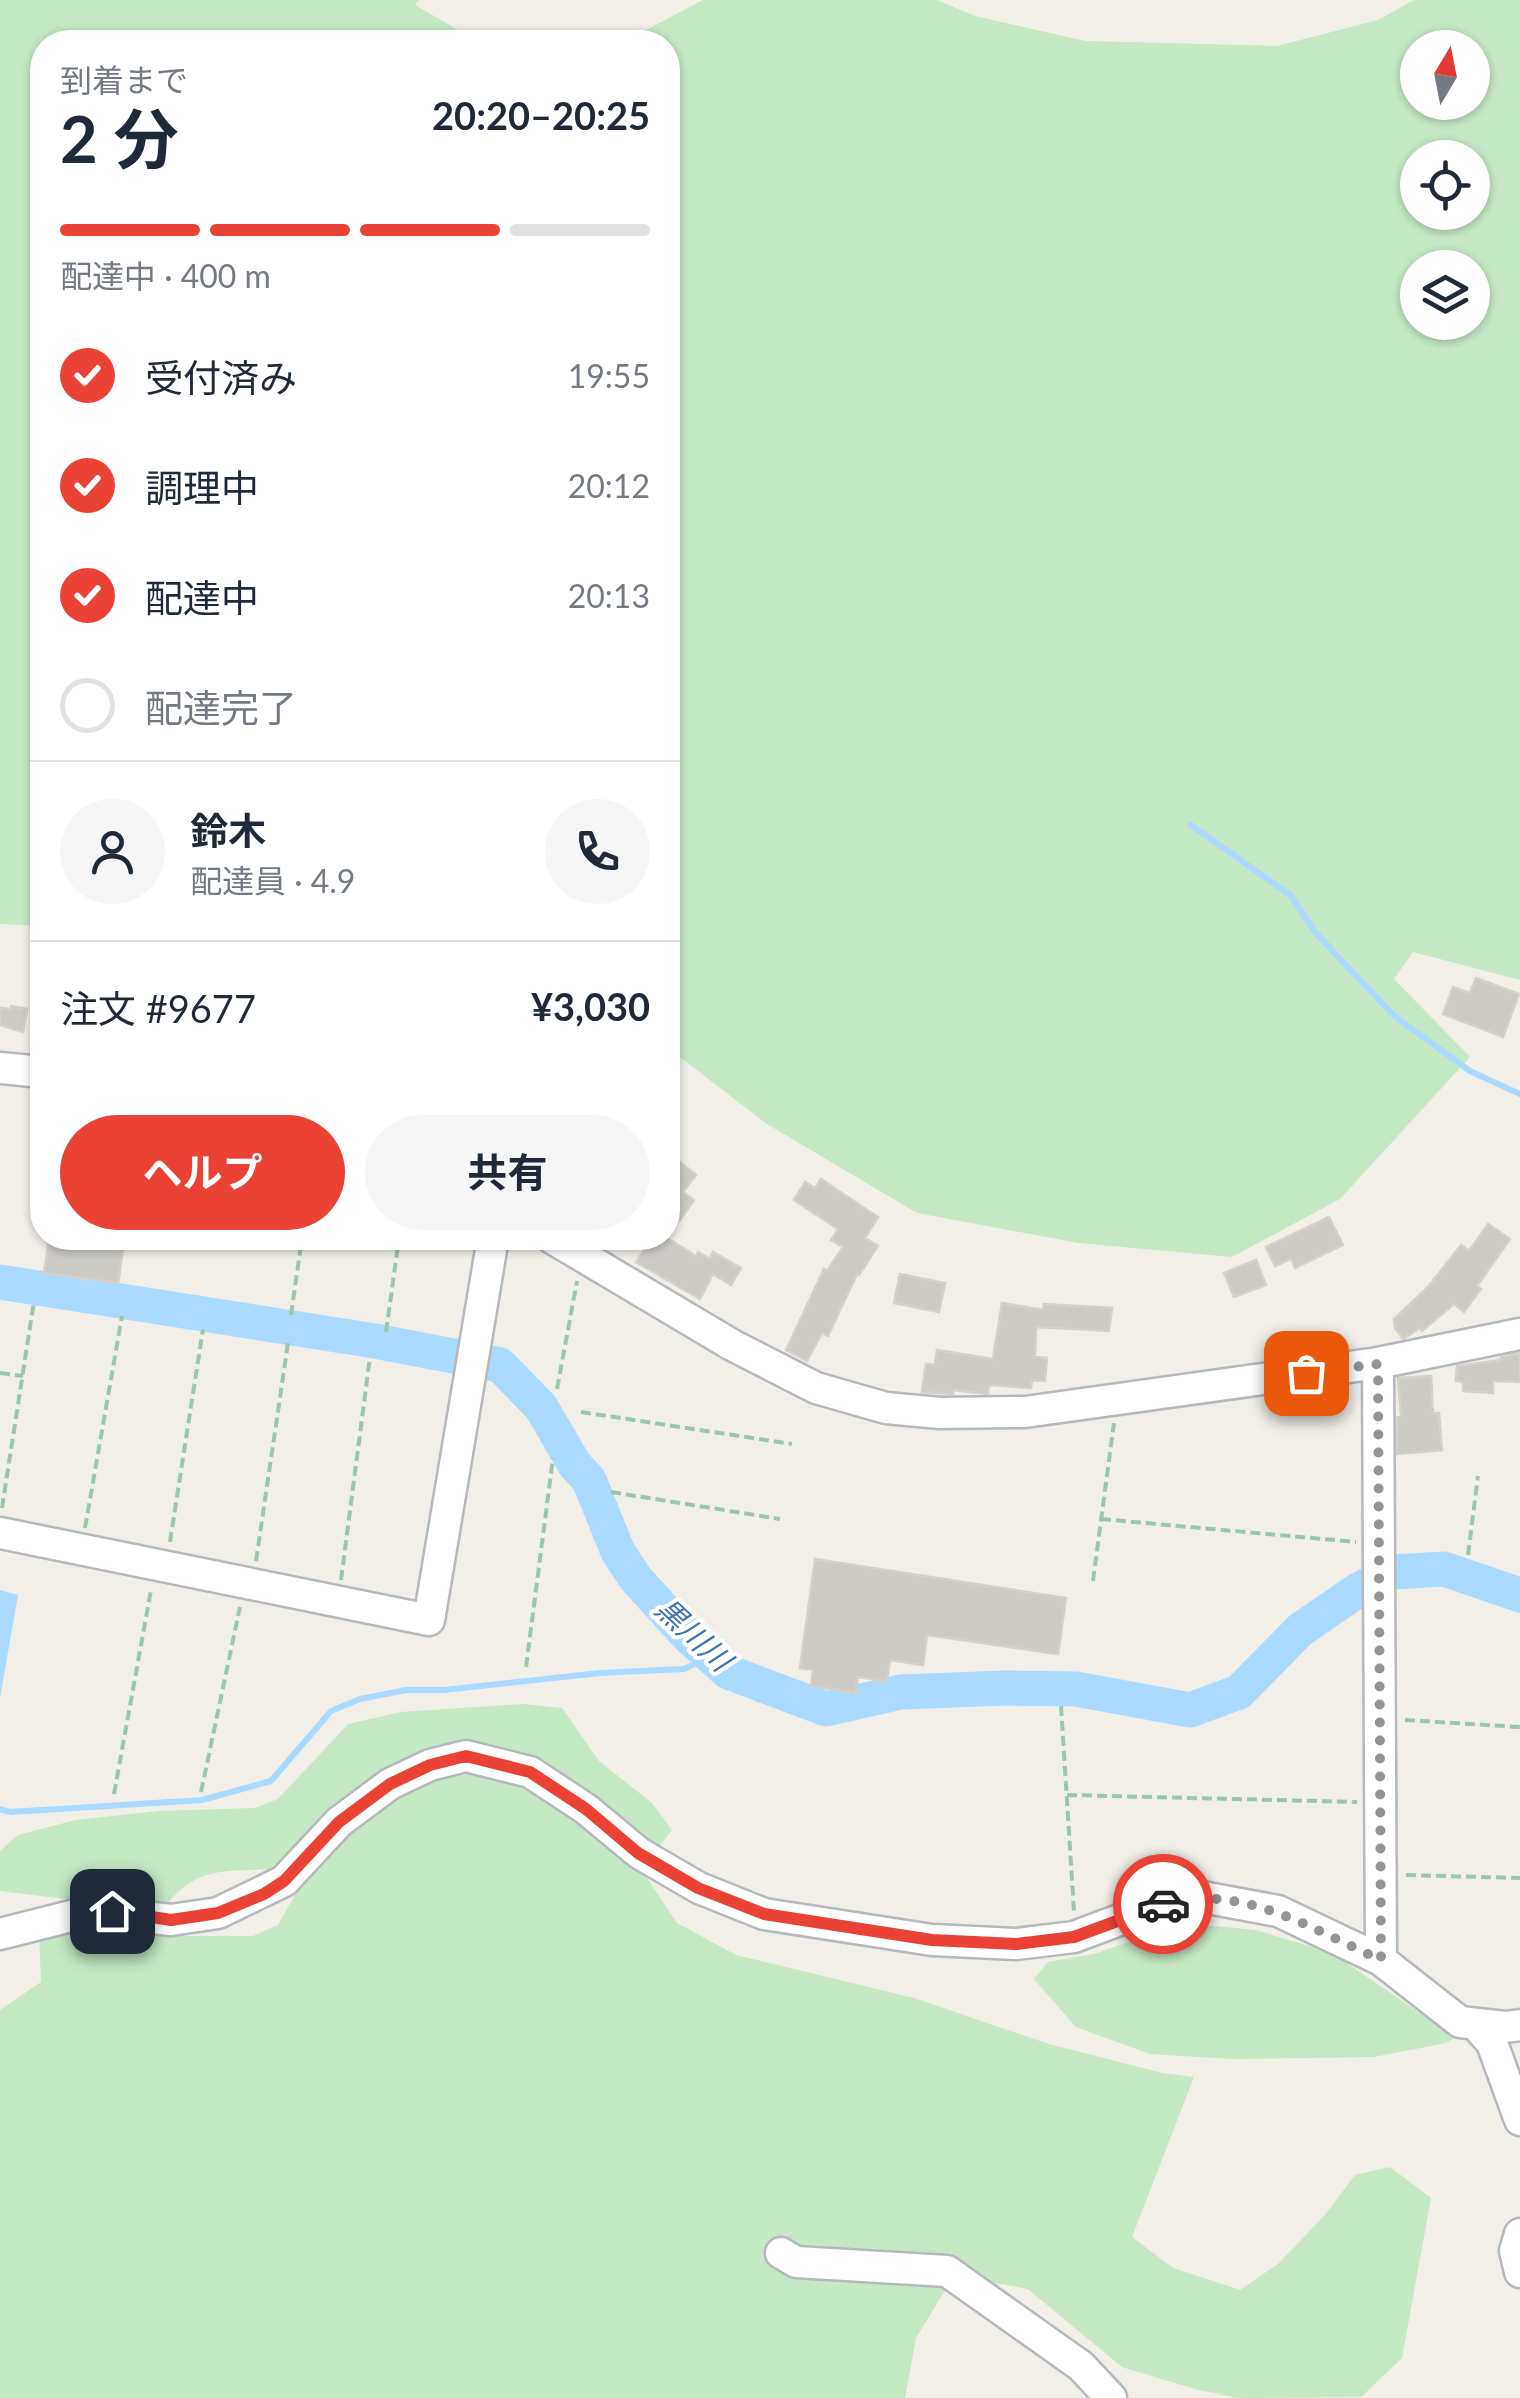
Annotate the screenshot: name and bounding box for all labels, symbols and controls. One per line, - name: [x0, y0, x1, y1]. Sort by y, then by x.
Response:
- north arrow: [1400, 30, 1490, 120]
- map controls: [1400, 30, 1490, 340]
- text: 到着まで: [60, 60, 188, 99]
- text: 20:20–20:25: [432, 92, 650, 138]
- text: 2 分: [60, 99, 179, 177]
- button: locate: [1400, 140, 1490, 230]
- button: layers: [1400, 250, 1490, 340]
- text: 配達中 · 400 m: [60, 256, 271, 295]
- icon: check: [60, 348, 115, 403]
- text: 受付済み: [145, 354, 297, 400]
- text: 19:55: [568, 356, 650, 395]
- icon: check: [60, 458, 115, 513]
- text: 調理中: [145, 464, 259, 510]
- text: 20:12: [568, 466, 650, 505]
- icon: check: [60, 568, 115, 623]
- text: 配達中: [145, 574, 259, 620]
- text: 20:13: [568, 576, 650, 615]
- text: 配達完了: [145, 684, 297, 730]
- button: person: [60, 799, 165, 904]
- button: phone: [545, 799, 650, 904]
- text: 鈴木: [190, 807, 266, 853]
- text: 配達員 · 4.9: [190, 861, 355, 900]
- text: ¥3,030: [531, 983, 650, 1029]
- text: 注文 #9677: [60, 985, 256, 1031]
- button: ヘルプ: [60, 1115, 345, 1230]
- button: 共有: [365, 1115, 650, 1230]
- pin: [1264, 1331, 1349, 1416]
- icon: bag: [1279, 1346, 1334, 1401]
- water label: 黒川川: [649, 1590, 742, 1679]
- courier: [1113, 1854, 1213, 1954]
- pin: [70, 1869, 155, 1954]
- icon: car: [1136, 1877, 1191, 1932]
- icon: home: [85, 1884, 140, 1939]

